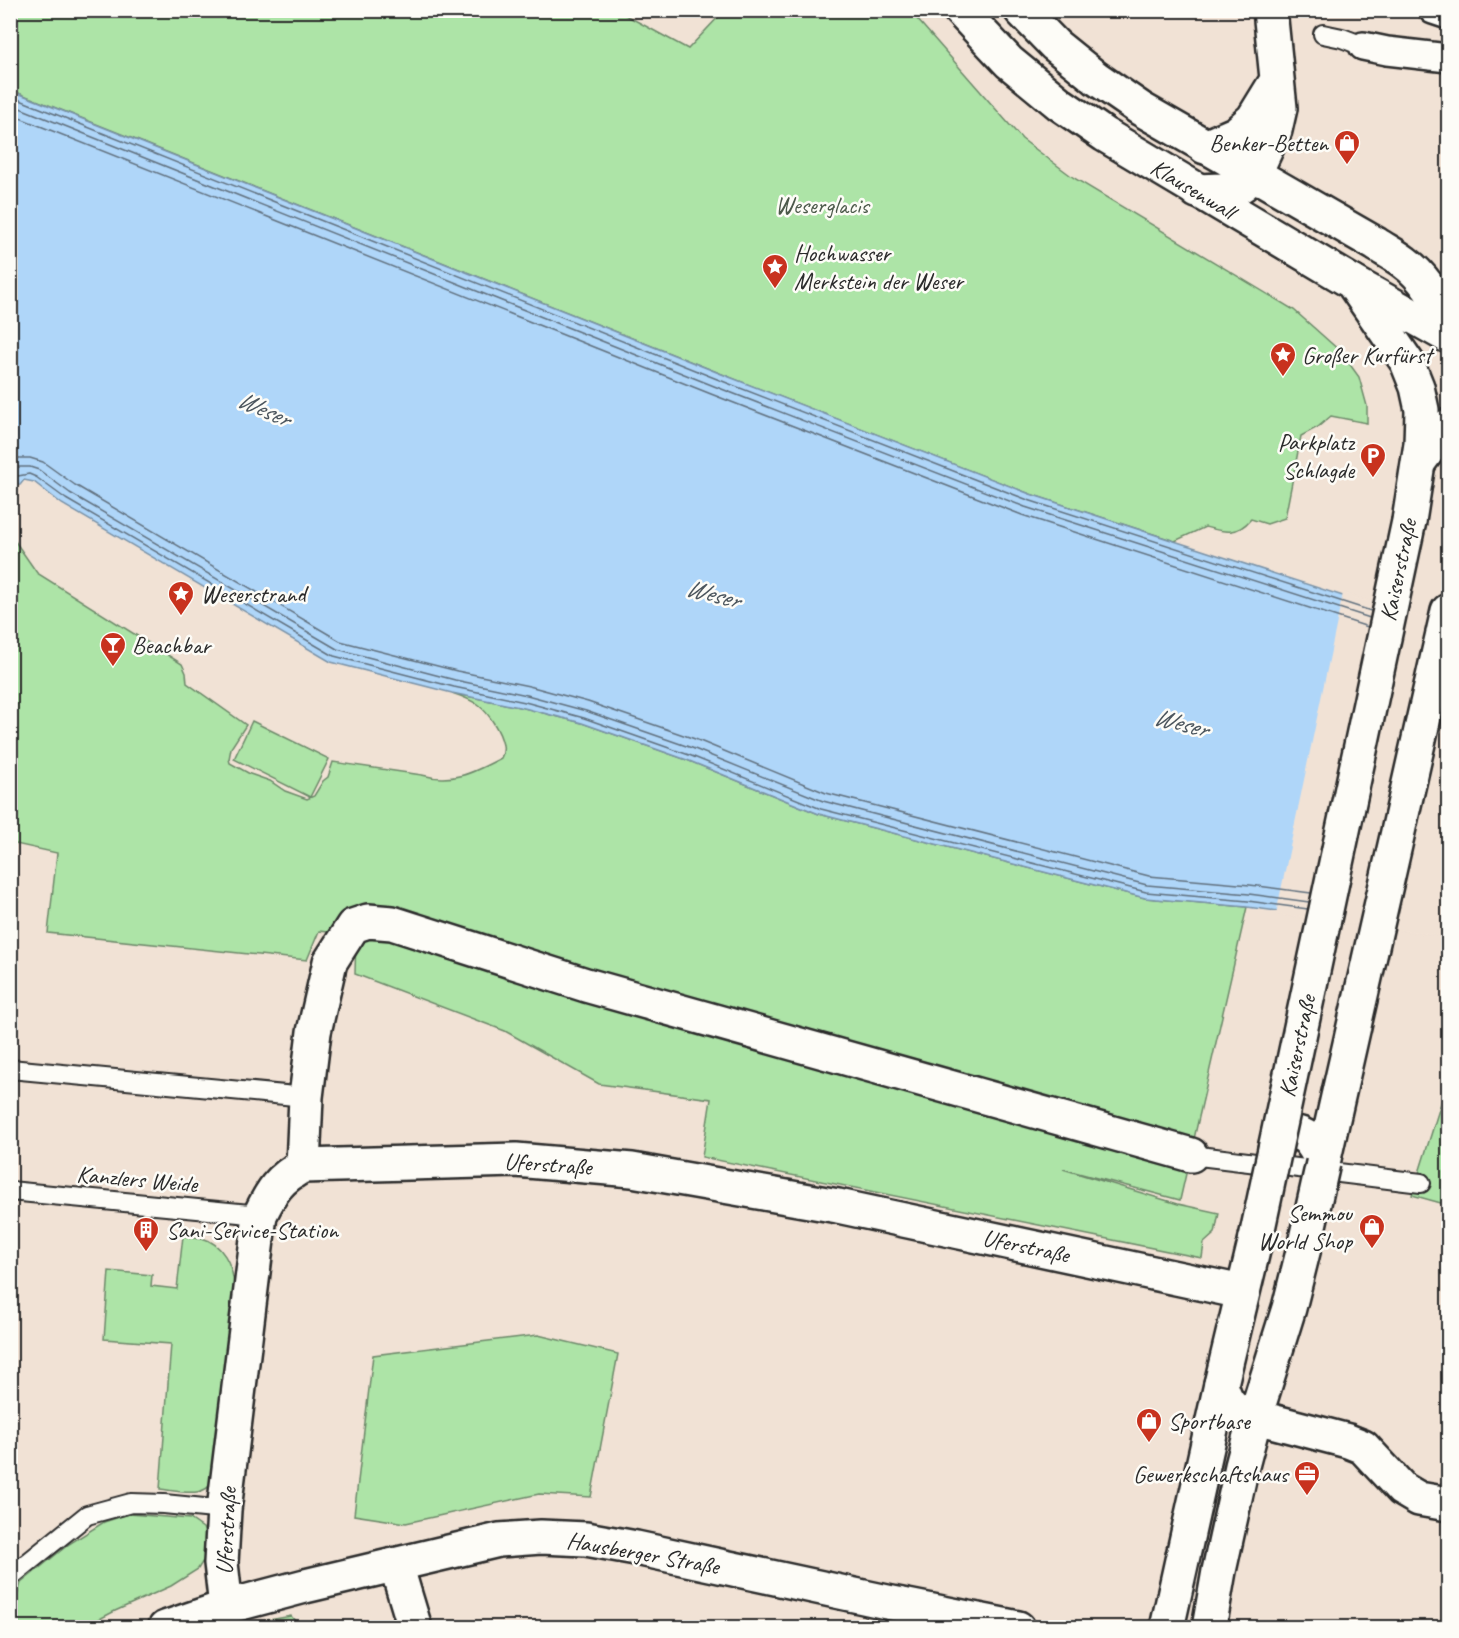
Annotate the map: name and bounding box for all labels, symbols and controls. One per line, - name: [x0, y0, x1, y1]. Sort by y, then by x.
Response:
- place label: Benker-Betten: [1209, 128, 1329, 158]
- shop icon: Benker-Betten: [1332, 128, 1362, 166]
- street label: Klausenwall: [1145, 152, 1244, 228]
- park label: Weserglacis: [775, 190, 871, 220]
- place label: Hochwasser Merkstein der Weser: [794, 238, 965, 296]
- place icon: Hochwasser Merkstein der Weser: [760, 252, 790, 290]
- place icon: Großer Kurfürst: [1268, 340, 1298, 378]
- place label: Großer Kurfürst: [1302, 340, 1435, 370]
- water label: Weser: [232, 382, 299, 436]
- place label: Parkplatz Schlagde: [1278, 427, 1356, 485]
- parking icon: Parkplatz Schlagde: [1358, 441, 1388, 479]
- street label: Kaiserstraße: [1373, 514, 1424, 624]
- water label: Weser: [682, 571, 747, 617]
- place icon: Weserstrand: [166, 579, 196, 617]
- place label: Weserstrand: [201, 579, 309, 609]
- bar icon: Beachbar: [98, 630, 128, 668]
- place label: Beachbar: [132, 630, 213, 660]
- water label: Weser: [1150, 700, 1215, 746]
- street label: Kaiserstraße: [1272, 990, 1323, 1100]
- street label: Uferstraße: [503, 1146, 595, 1182]
- street label: Kanzlers Weide: [75, 1159, 201, 1199]
- place label: Semmou World Shop: [1258, 1198, 1354, 1256]
- shop icon: Semmou World Shop: [1357, 1212, 1387, 1250]
- building icon: Sani-Service-Station: [131, 1215, 161, 1253]
- place label: Sani-Service-Station: [166, 1215, 339, 1245]
- street label: Uferstraße: [980, 1222, 1074, 1270]
- shop icon: Sportbase: [1134, 1406, 1164, 1444]
- place label: Sportbase: [1168, 1406, 1252, 1436]
- place label: Gewerkschaftshaus: [1133, 1459, 1290, 1489]
- office icon: Gewerkschaftshaus: [1292, 1459, 1322, 1497]
- street label: Uferstraße: [209, 1484, 243, 1575]
- street label: Hausberger Straße: [565, 1525, 724, 1582]

